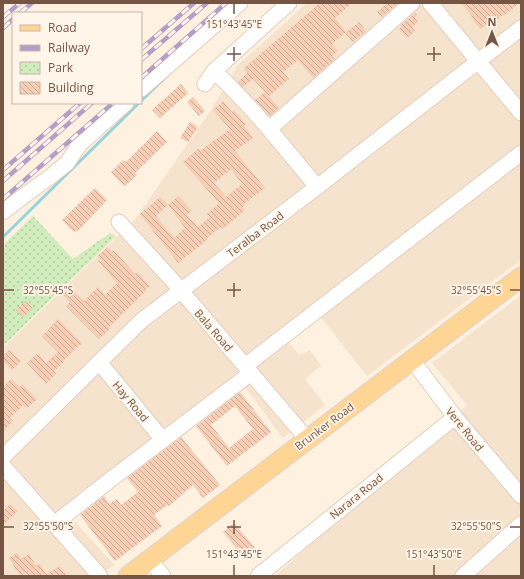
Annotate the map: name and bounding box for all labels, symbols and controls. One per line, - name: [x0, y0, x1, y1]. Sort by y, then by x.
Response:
- legend: [12, 12, 142, 104]
- north arrow: [472, 12, 512, 52]
- text: N: [488, 14, 496, 29]
- text: 151°43'45"E: [206, 17, 262, 31]
- text: Road: [48, 19, 77, 36]
- text: Railway: [48, 39, 91, 56]
- text: Park: [48, 59, 74, 76]
- text: Building: [48, 79, 94, 96]
- street label: Teralba Road: [224, 208, 286, 260]
- text: 32°55'45"S: [23, 283, 73, 297]
- text: 32°55'45"S: [451, 283, 501, 297]
- street label: Bala Road: [192, 306, 236, 354]
- street label: Hay Road: [110, 377, 152, 425]
- street label: Brunker Road: [291, 399, 357, 453]
- street label: Vere Road: [443, 404, 487, 454]
- street label: Narara Road: [326, 470, 386, 522]
- text: 32°55'50"S: [23, 519, 73, 533]
- text: 32°55'50"S: [451, 519, 501, 533]
- text: 151°43'45"E: [206, 547, 262, 561]
- text: 151°43'50"E: [406, 547, 462, 561]

